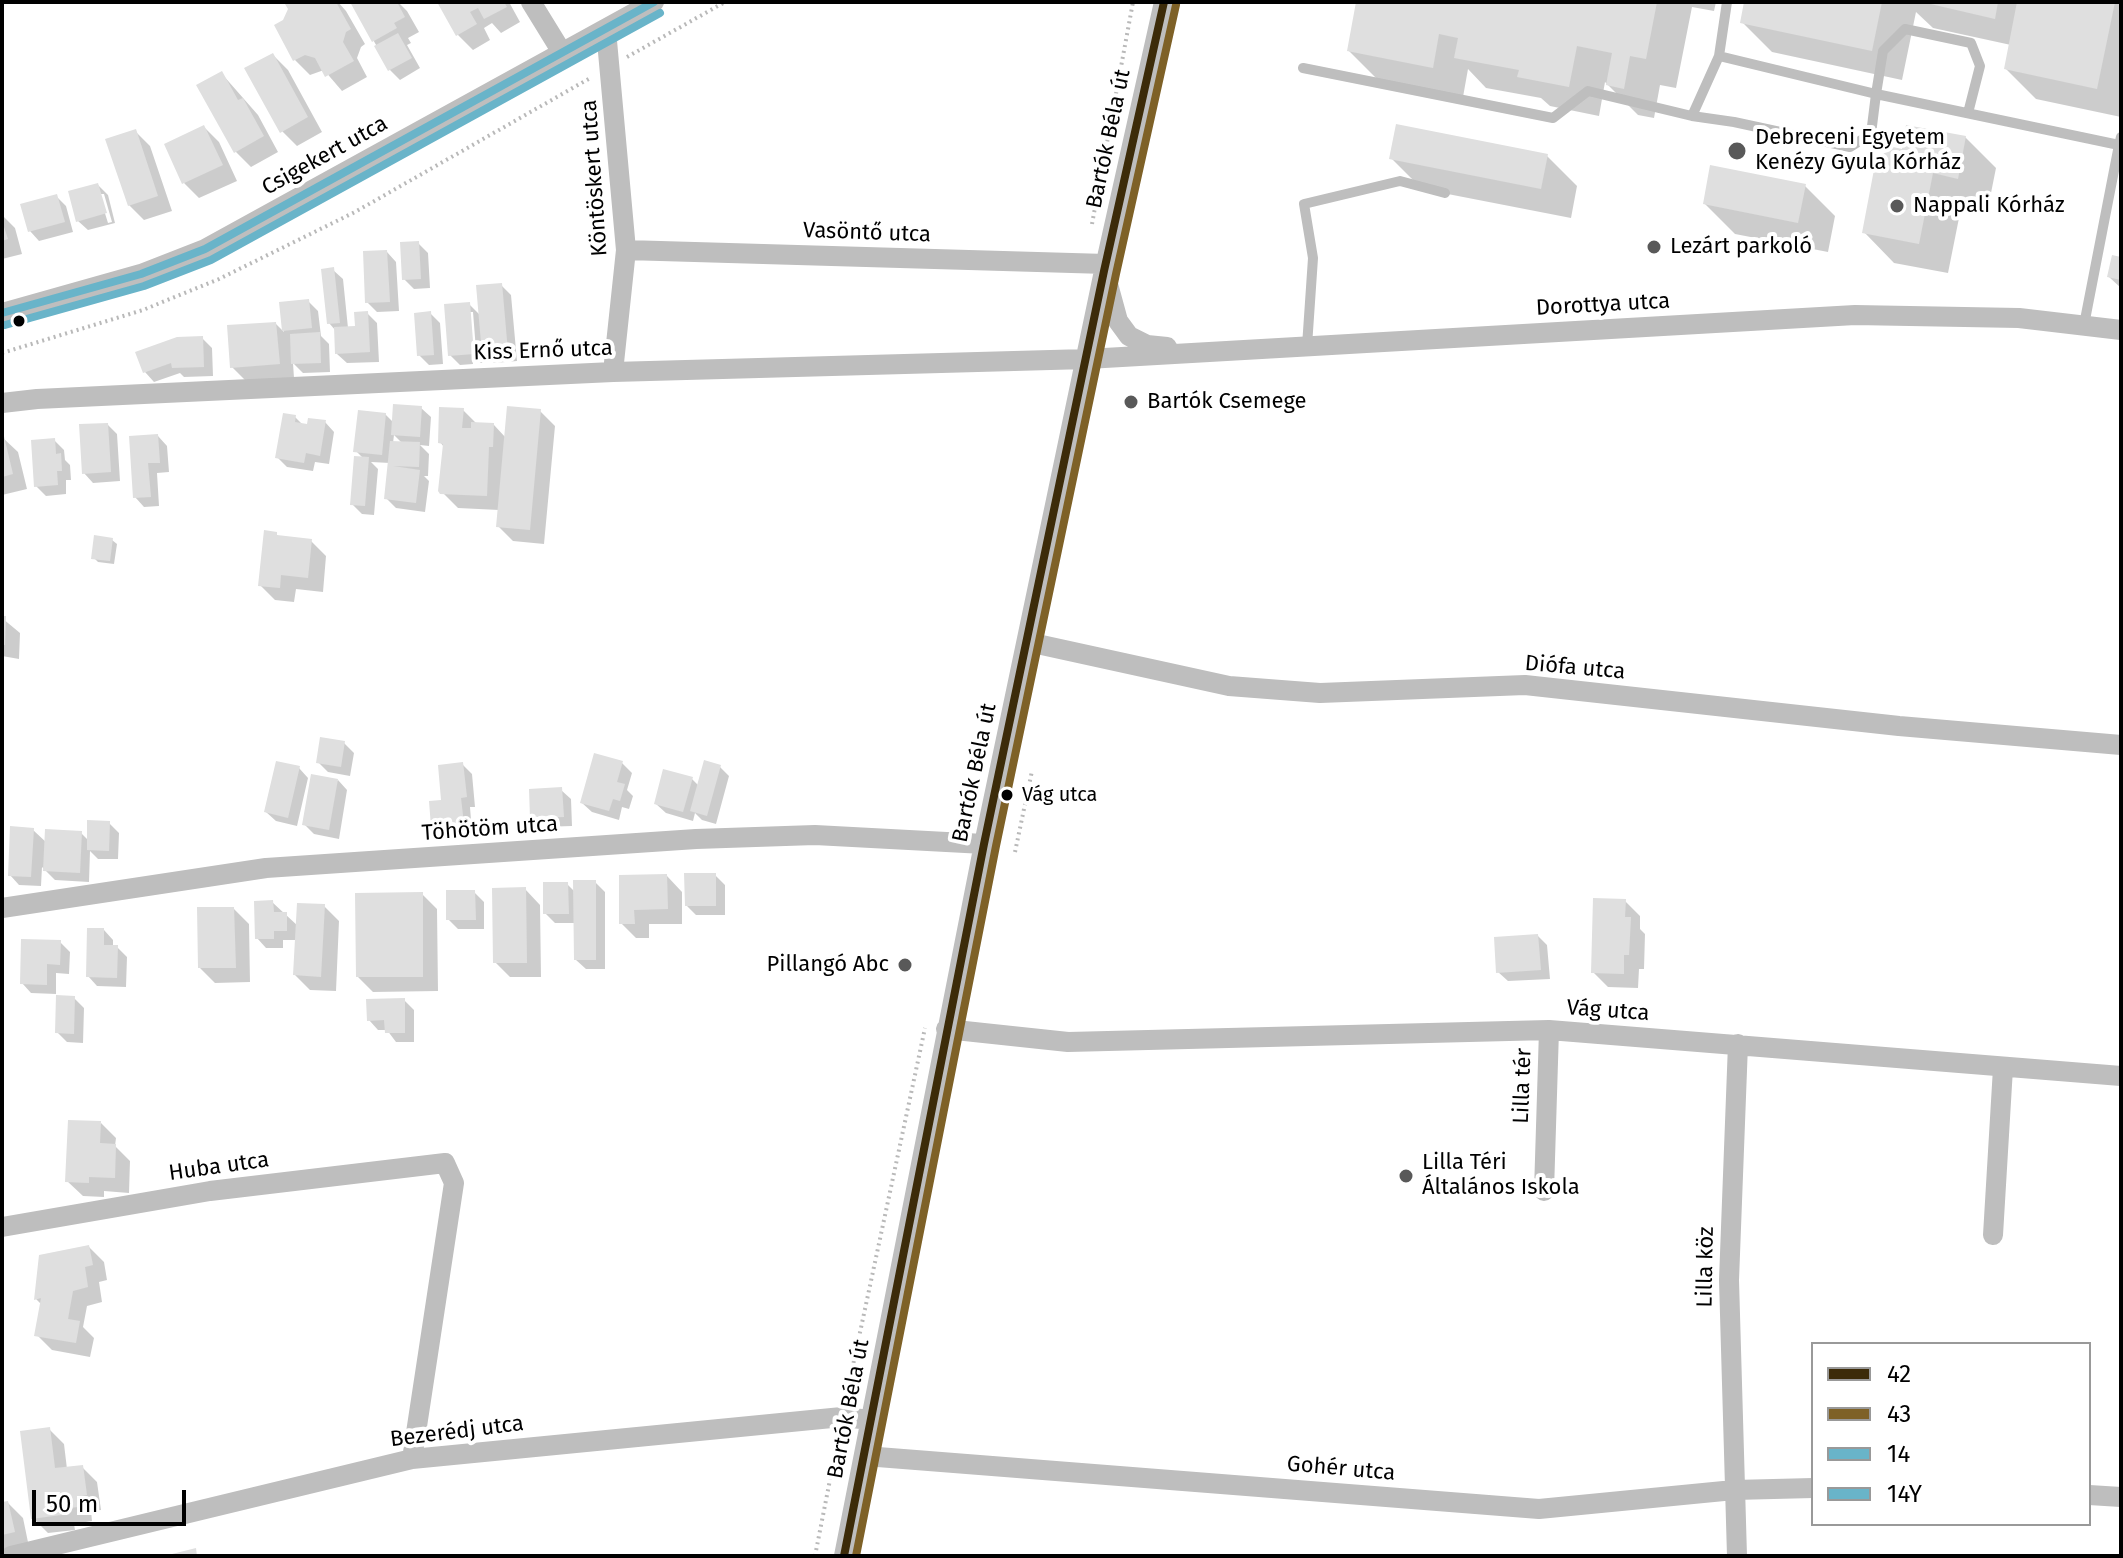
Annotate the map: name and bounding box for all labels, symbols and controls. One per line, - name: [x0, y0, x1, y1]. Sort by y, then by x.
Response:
- street label: Bartók Béla út: [1081, 67, 1137, 211]
- street label: Köntöskert utca: [576, 99, 614, 257]
- street label: Csigekert utca: [258, 111, 392, 201]
- place label: Debreceni Egyetem Kenézy Gyula Kórház: [1755, 125, 1961, 176]
- marker: Debreceni Egyetem Kenézy Gyula Kórház: [1726, 140, 1748, 162]
- place label: Nappali Kórház: [1913, 193, 2065, 219]
- marker: Nappali Kórház: [1888, 197, 1906, 215]
- street label: Vasöntő utca: [803, 218, 931, 248]
- place label: Lezárt parkoló: [1670, 234, 1812, 260]
- marker: Lezárt parkoló: [1645, 238, 1663, 256]
- street label: Dorottya utca: [1535, 288, 1671, 322]
- unlabelled marker: [11, 313, 27, 329]
- street label: Kiss Ernő utca: [473, 335, 613, 367]
- place label: Bartók Csemege: [1147, 389, 1307, 415]
- marker: Bartók Csemege: [1122, 393, 1140, 411]
- street label: Diófa utca: [1524, 650, 1626, 686]
- street label: Bartók Béla út: [947, 701, 1003, 845]
- place label: Vág utca: [1022, 783, 1097, 807]
- marker: Vág utca: [999, 787, 1015, 803]
- street label: Töhötöm utca: [421, 811, 559, 847]
- place label: Pillangó Abc: [766, 952, 889, 978]
- marker: Pillangó Abc: [896, 956, 914, 974]
- street label: Vág utca: [1566, 995, 1650, 1027]
- street label: Lilla tér: [1508, 1048, 1538, 1124]
- street label: Huba utca: [167, 1147, 271, 1187]
- place label: Lilla Téri Általános Iskola: [1422, 1150, 1580, 1202]
- marker: Lilla Téri Általános Iskola: [1397, 1167, 1415, 1185]
- street label: Lilla köz: [1692, 1226, 1720, 1308]
- street label: Bartók Béla út: [823, 1337, 875, 1481]
- legend: [1811, 1342, 2091, 1526]
- text: 42: [1887, 1360, 1911, 1388]
- text: 43: [1887, 1400, 1911, 1428]
- street label: Bezerédj utca: [389, 1411, 525, 1453]
- text: 14: [1887, 1440, 1910, 1468]
- street label: Gohér utca: [1286, 1451, 1396, 1487]
- scale bar: [36, 1474, 190, 1524]
- text: 14Y: [1887, 1480, 1922, 1508]
- text: 50 m: [46, 1490, 98, 1518]

